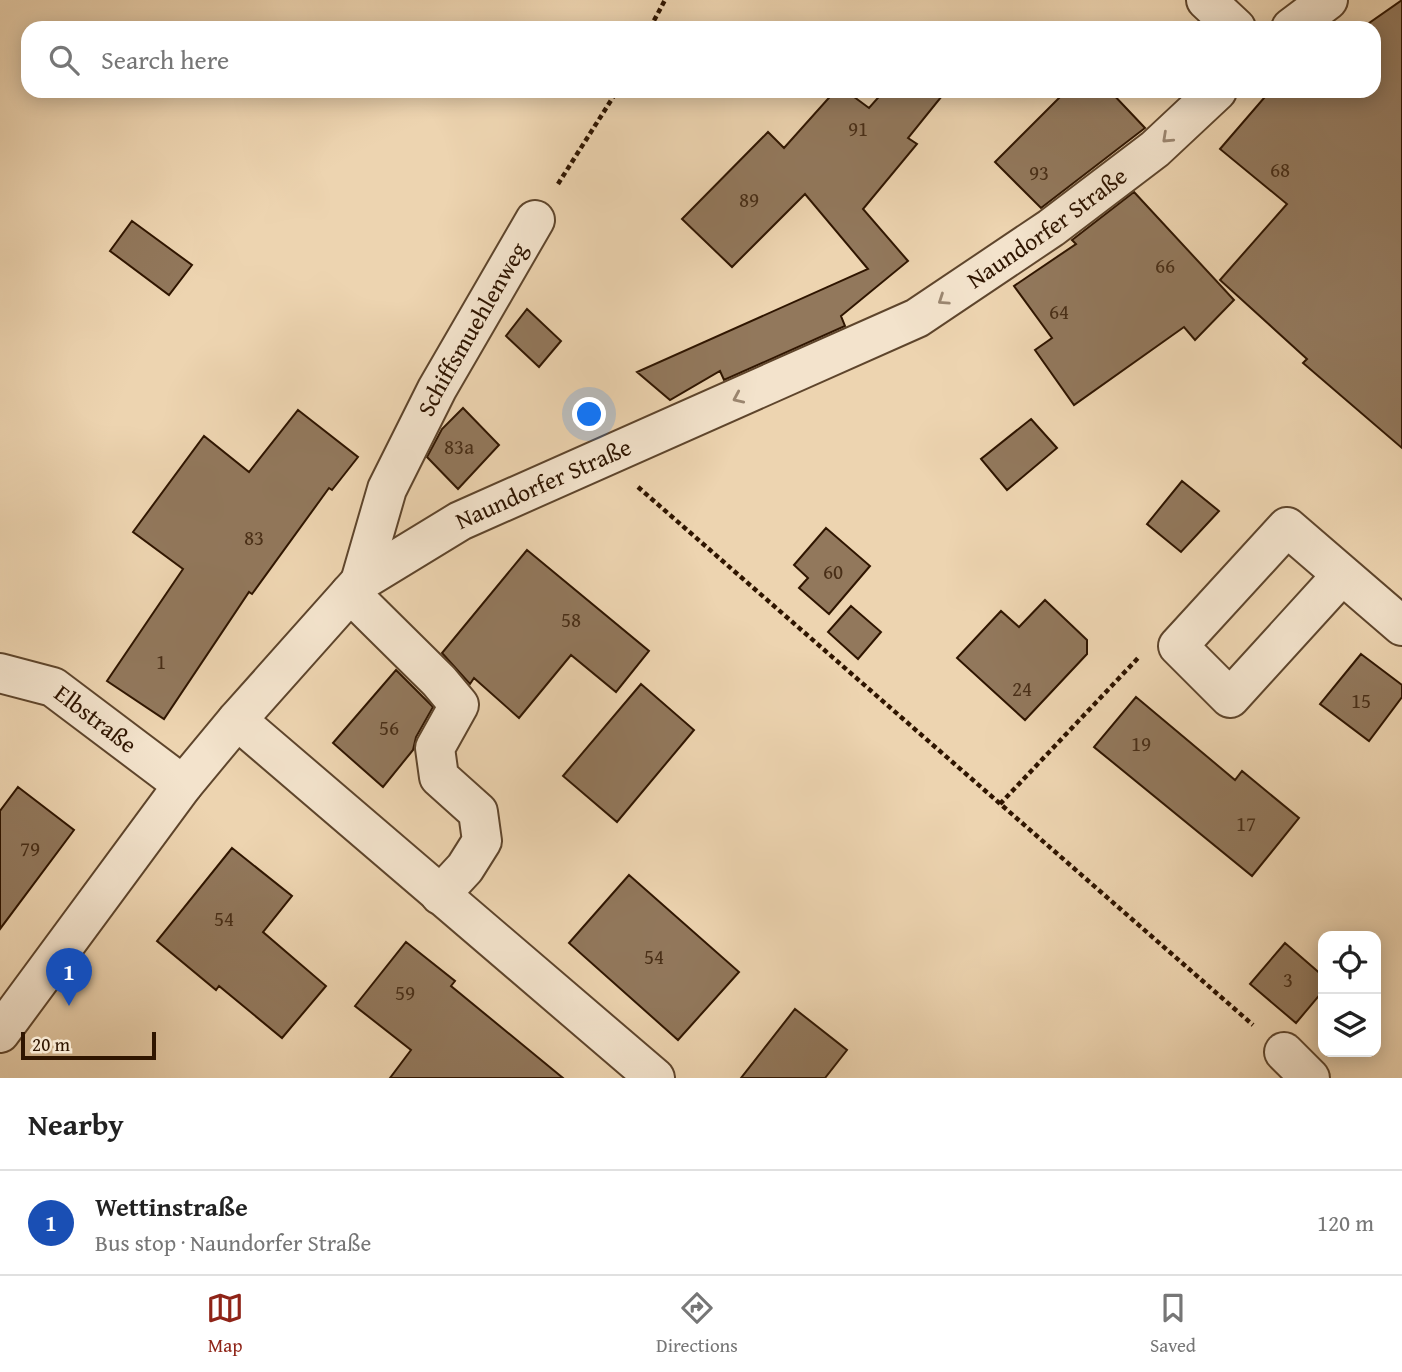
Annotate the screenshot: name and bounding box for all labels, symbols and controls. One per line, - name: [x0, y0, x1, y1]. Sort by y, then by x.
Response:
- search box: [21, 21, 1381, 98]
- text: Search here: [101, 40, 229, 79]
- icon: search: [45, 41, 83, 79]
- house number: 91: [848, 113, 868, 144]
- one-way arrow: [1162, 129, 1175, 142]
- house number: 68: [1270, 154, 1290, 185]
- house number: 93: [1029, 157, 1049, 188]
- street label: Naundorfer Straße: [960, 158, 1134, 297]
- house number: 89: [739, 184, 759, 215]
- street label: Schiffsmuehlenweg: [408, 235, 536, 422]
- house number: 66: [1155, 250, 1175, 281]
- one-way arrow: [938, 292, 951, 304]
- house number: 64: [1049, 296, 1069, 327]
- one-way arrow: [733, 390, 746, 404]
- your location: [572, 397, 606, 431]
- street label: Naundorfer Straße: [450, 429, 637, 538]
- house number: 83a: [444, 431, 474, 462]
- house number: 83: [244, 522, 264, 553]
- house number: 60: [823, 556, 843, 587]
- house number: 58: [561, 604, 581, 635]
- house number: 1: [156, 646, 166, 677]
- house number: 24: [1012, 673, 1032, 704]
- street label: Elbstraße: [47, 676, 145, 761]
- house number: 15: [1351, 685, 1371, 716]
- house number: 56: [379, 712, 399, 743]
- house number: 19: [1131, 728, 1151, 759]
- house number: 17: [1236, 808, 1256, 839]
- house number: 79: [20, 833, 40, 864]
- house number: 54: [214, 903, 234, 934]
- map controls: [1318, 931, 1381, 1057]
- button: locate: [1318, 931, 1381, 994]
- house number: 54: [644, 941, 664, 972]
- pin: 1: [46, 948, 92, 1006]
- house number: 3: [1283, 964, 1293, 995]
- house number: 59: [395, 977, 415, 1008]
- button: layers: [1318, 994, 1381, 1057]
- scale bar: [21, 1029, 156, 1061]
- text: 20 m: [32, 1030, 70, 1058]
- text: Nearby: [28, 1102, 124, 1146]
- text: Wettinstraße: [95, 1187, 248, 1226]
- text: 1: [45, 1206, 57, 1239]
- text: 120 m: [1317, 1206, 1374, 1239]
- text: Bus stop · Naundorfer Straße: [95, 1226, 371, 1259]
- tab: Map: [206, 1289, 244, 1359]
- tab: Directions: [656, 1289, 738, 1359]
- tab: Saved: [1150, 1289, 1196, 1359]

